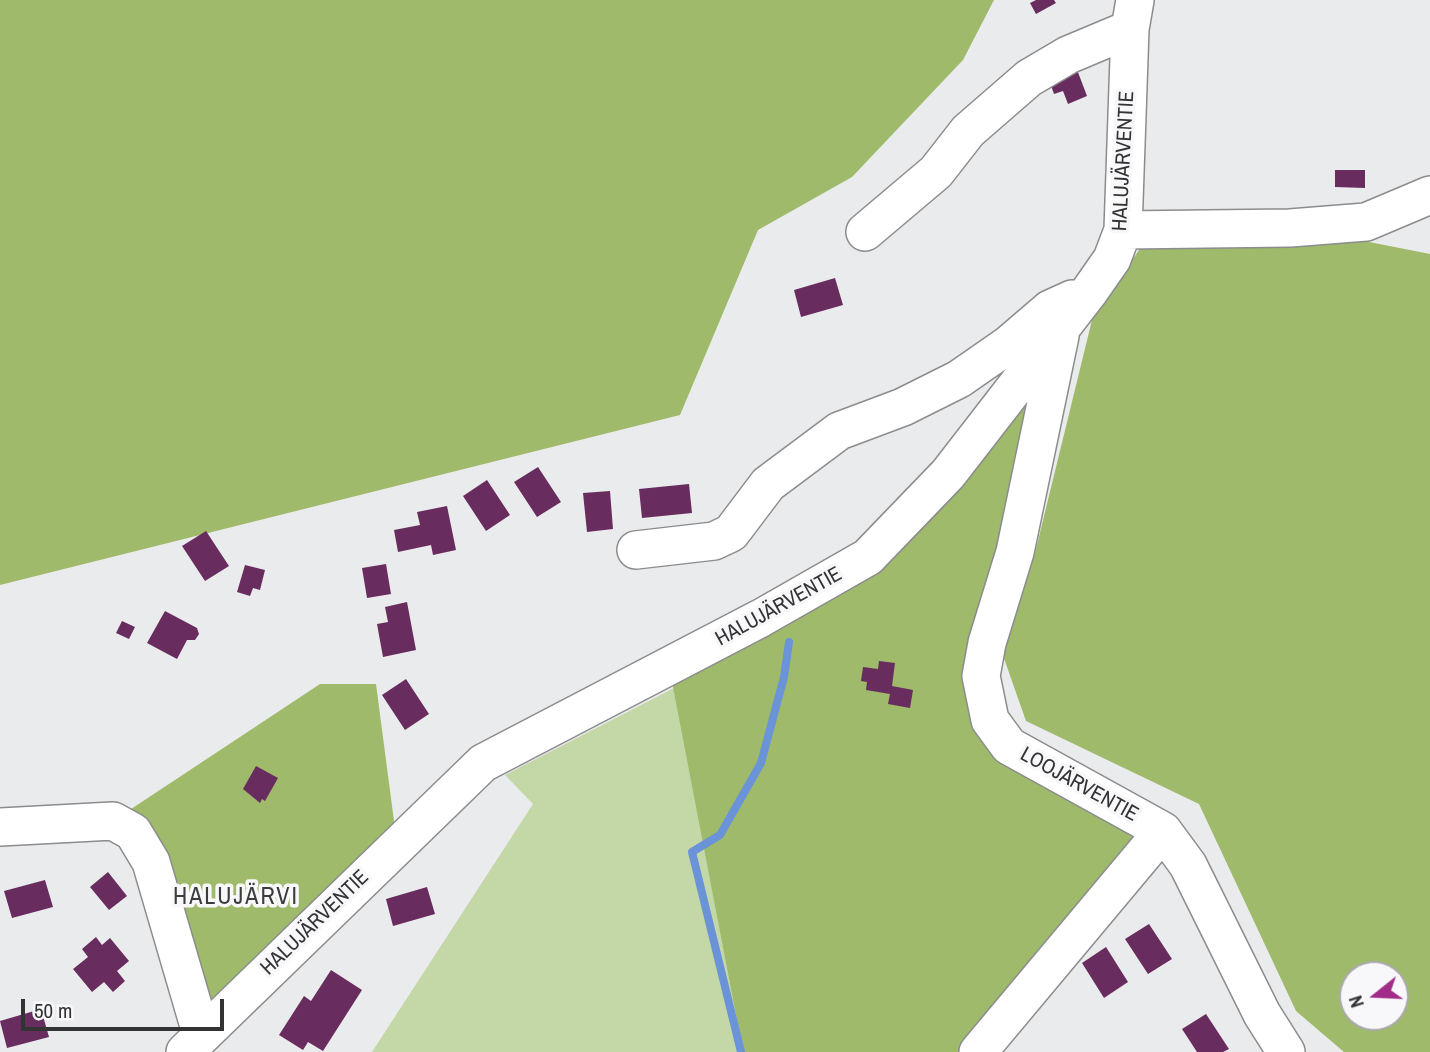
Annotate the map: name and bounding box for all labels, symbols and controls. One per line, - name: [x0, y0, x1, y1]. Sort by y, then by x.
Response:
- street label: HALUJÄRVENTIE: [1108, 90, 1140, 232]
- street label: HALUJÄRVENTIE: [712, 562, 846, 652]
- street label: LOOJÄRVENTIE: [1016, 742, 1142, 828]
- street label: HALUJÄRVENTIE: [256, 865, 374, 981]
- district label: HALUJÄRVI: [174, 884, 298, 912]
- north arrow: [1339, 961, 1409, 1031]
- scale bar: [24, 986, 228, 1030]
- text: N: [1342, 993, 1370, 1011]
- text: 50 m: [34, 996, 72, 1025]

